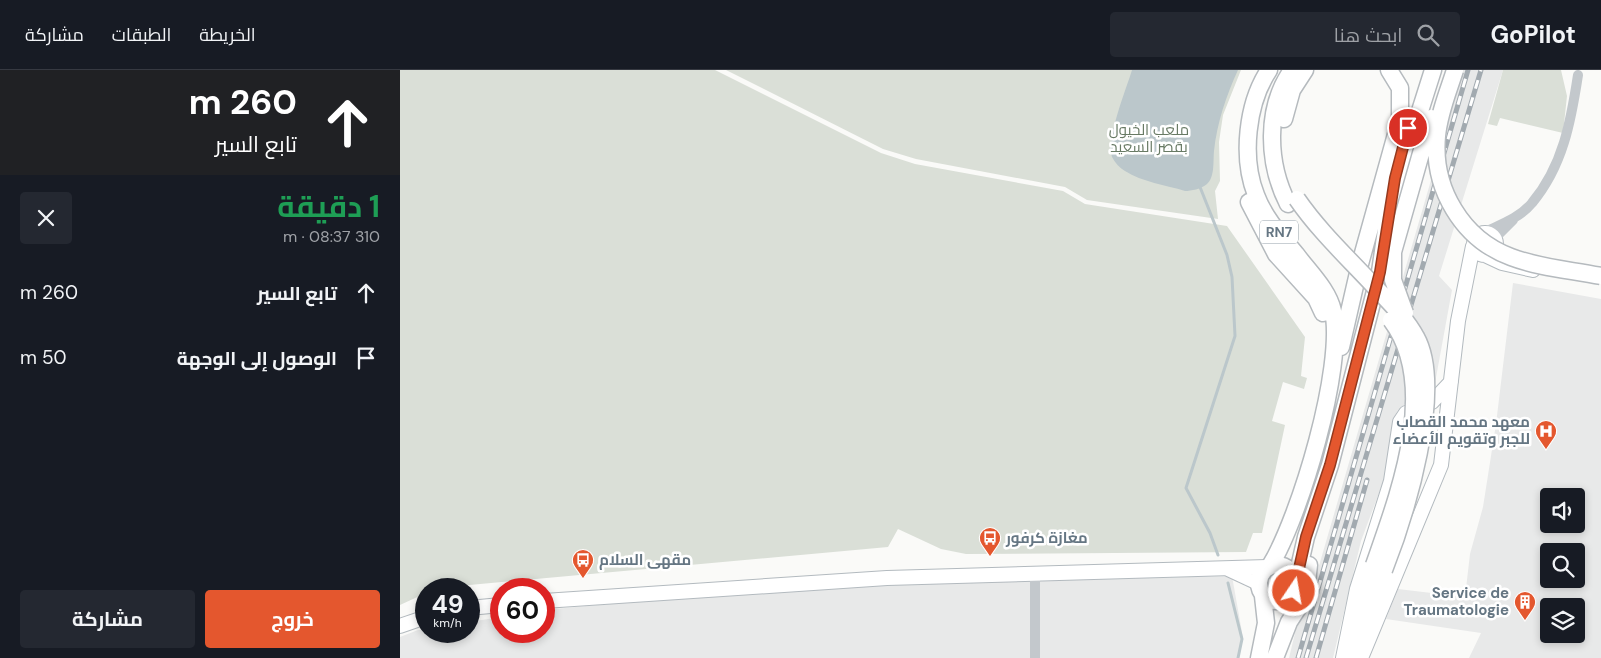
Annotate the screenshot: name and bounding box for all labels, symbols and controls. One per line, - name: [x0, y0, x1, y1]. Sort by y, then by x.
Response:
- search box: [1110, 12, 1460, 57]
- text: GoPilot: [1490, 19, 1576, 50]
- icon: search: [1414, 21, 1442, 49]
- text: مشاركة: [25, 23, 84, 47]
- text: الطبقات: [112, 23, 171, 47]
- text: الخريطة: [199, 23, 256, 47]
- text: ابحث هنا: [1334, 23, 1402, 48]
- text: 260 m: [189, 79, 297, 125]
- icon: ahead: [315, 90, 380, 155]
- pin: [1387, 107, 1429, 149]
- icon: arrive: [1394, 114, 1422, 142]
- park label: ملعب الخيول بقصر السعيد: [1109, 120, 1189, 157]
- text: تابع السير: [215, 130, 297, 159]
- text: 1 دقيقة: [277, 187, 380, 226]
- button: close: [20, 192, 72, 244]
- road number: RN7: [1260, 220, 1298, 243]
- text: 310 m · 08:37: [283, 226, 380, 247]
- icon: ahead: [352, 279, 380, 307]
- text: 260 m: [20, 280, 78, 305]
- text: تابع السير: [257, 281, 337, 306]
- icon: arrive: [352, 344, 380, 372]
- text: 50 m: [20, 345, 67, 370]
- text: الوصول إلى الوجهة: [177, 346, 337, 371]
- place label: معهد محمد القصاب للجبر وتقويم الأعضاء: [1393, 412, 1530, 449]
- hospital icon: معهد محمد القصاب للجبر وتقويم الأعضاء: [1534, 419, 1558, 450]
- map controls: [1540, 488, 1585, 643]
- button: sound: [1540, 488, 1585, 533]
- bus stop icon: مغازة كرفور: [978, 526, 1002, 557]
- place label: مغازة كرفور: [1005, 528, 1088, 548]
- button: search: [1540, 543, 1585, 588]
- bus stop icon: مقهى السلام: [571, 548, 595, 579]
- place label: مقهى السلام: [599, 550, 691, 570]
- position arrow: [1267, 564, 1319, 616]
- speed limit sign: 60: [490, 578, 555, 643]
- place label: Service de Traumatologie: [1404, 583, 1509, 620]
- text: 49: [431, 588, 464, 621]
- button: مشاركة: [20, 590, 195, 648]
- button: خروج: [205, 590, 380, 648]
- building icon: Service de Traumatologie: [1513, 590, 1537, 621]
- button: layers: [1540, 598, 1585, 643]
- text: km/h: [433, 615, 462, 631]

